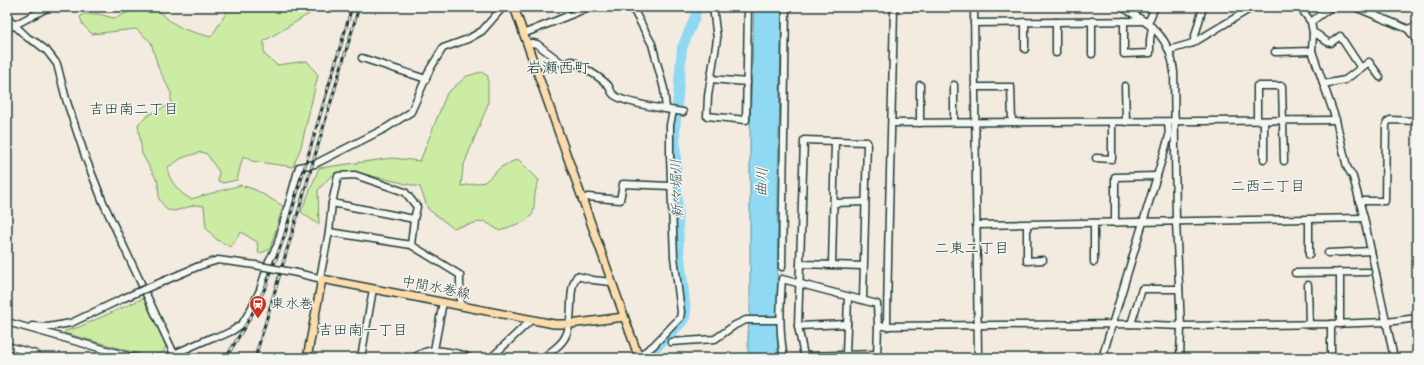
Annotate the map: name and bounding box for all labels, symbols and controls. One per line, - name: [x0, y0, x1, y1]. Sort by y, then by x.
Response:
- district label: 岩瀬西町: [526, 57, 590, 79]
- district label: 吉田南二丁目: [89, 99, 179, 120]
- water label: 新々堀川: [665, 159, 689, 219]
- water label: 曲川: [751, 167, 773, 197]
- district label: 二西二丁目: [1230, 176, 1306, 197]
- district label: 二東二丁目: [934, 238, 1010, 259]
- street label: 中間水巻線: [400, 272, 472, 304]
- station icon: 東水巻: [248, 294, 268, 319]
- place label: 東水巻: [271, 294, 313, 314]
- district label: 吉田南一丁目: [318, 320, 408, 341]

